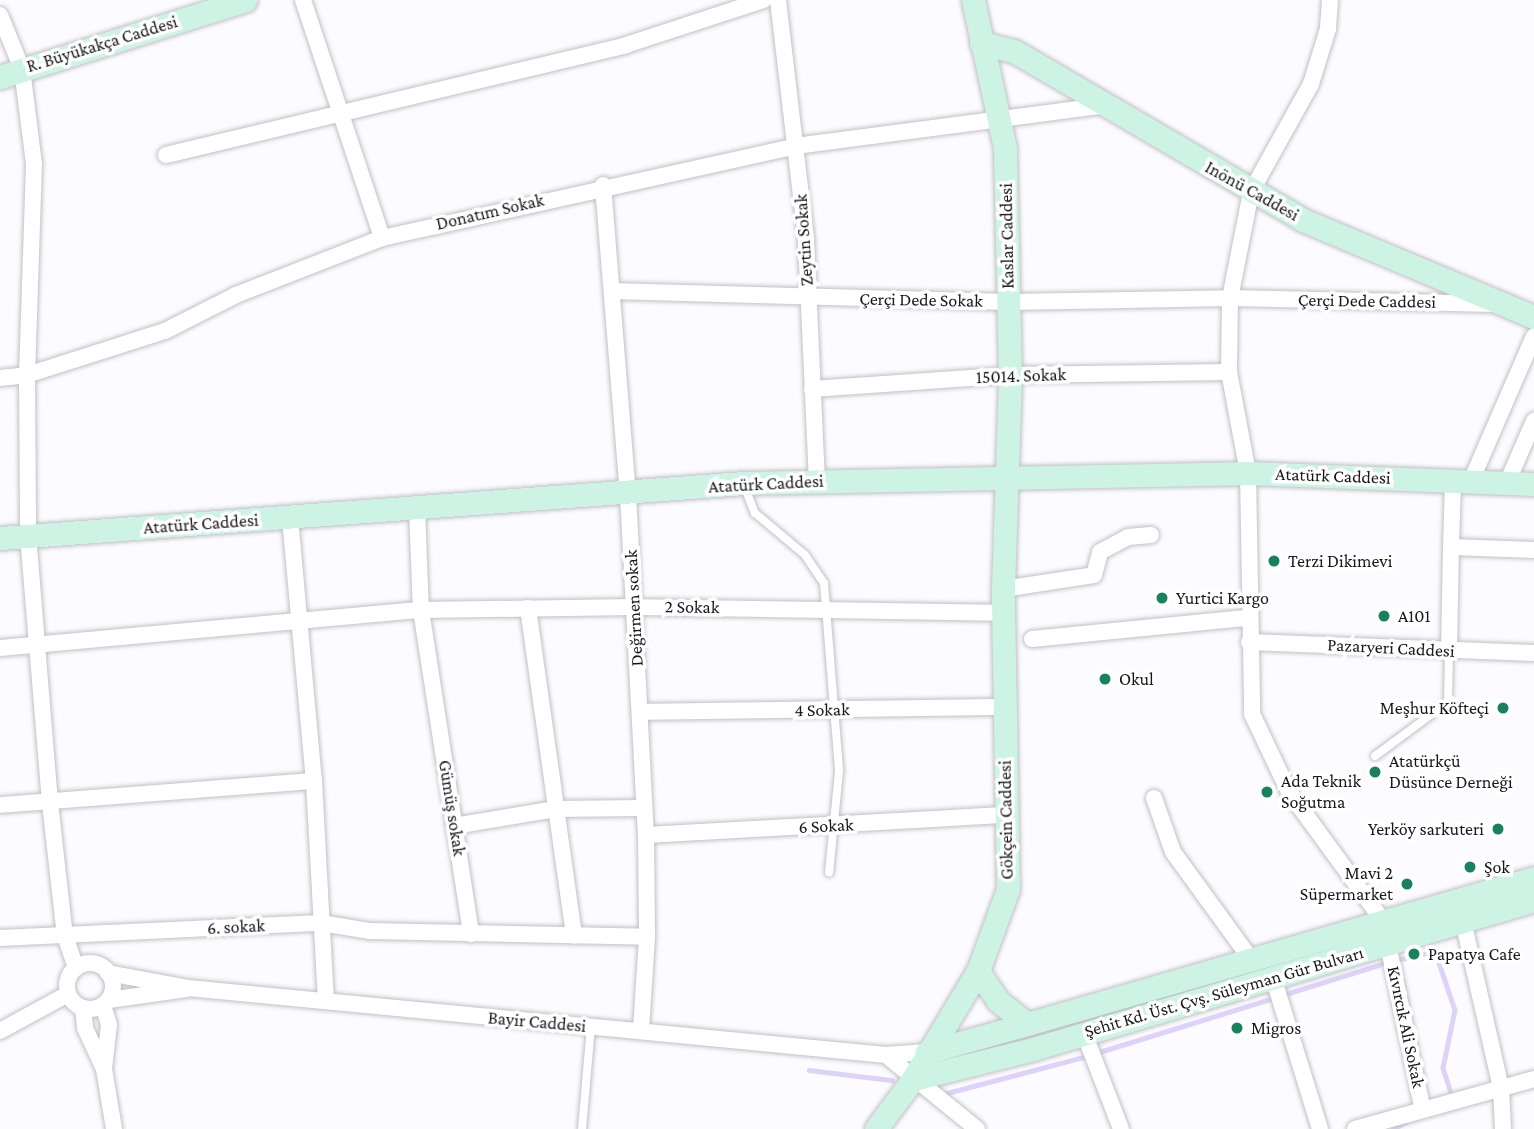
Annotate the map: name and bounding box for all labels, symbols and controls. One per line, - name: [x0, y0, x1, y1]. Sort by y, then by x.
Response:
- street label: R. Büyükakça Caddesi: [24, 11, 180, 77]
- street label: Inönü Caddesi: [1201, 156, 1303, 226]
- street label: Kaslar Caddesi: [995, 183, 1019, 289]
- street label: Donatım Sokak: [434, 189, 546, 235]
- street label: Zeytin Sokak: [790, 193, 818, 287]
- street label: Çerçi Dede Sokak: [859, 288, 983, 312]
- street label: Çerçi Dede Caddesi: [1298, 289, 1436, 313]
- street label: 15014. Sokak: [976, 364, 1066, 388]
- street label: Atatürk Caddesi: [1275, 463, 1391, 489]
- street label: Atatürk Caddesi: [708, 470, 824, 498]
- street label: Atatürk Caddesi: [143, 509, 259, 539]
- street label: Değirmen sokak: [620, 549, 648, 667]
- place label: Terzi Dikimevi: [1288, 550, 1392, 572]
- marker: Terzi Dikimevi: [1266, 553, 1282, 569]
- place label: Yurtici Kargo: [1176, 587, 1269, 609]
- marker: Yurtici Kargo: [1154, 590, 1170, 606]
- street label: 2 Sokak: [664, 596, 720, 618]
- place label: A101: [1398, 605, 1430, 627]
- marker: A101: [1376, 608, 1392, 624]
- street label: Pazaryeri Caddesi: [1327, 634, 1455, 662]
- place label: Okul: [1119, 668, 1154, 690]
- marker: Okul: [1097, 671, 1113, 687]
- place label: Meşhur Köfteçi: [1380, 697, 1489, 719]
- street label: 4 Sokak: [794, 699, 850, 721]
- marker: Meşhur Köfteçi: [1495, 700, 1511, 716]
- place label: Atatürkçü Düsünce Derneği: [1389, 751, 1513, 794]
- street label: Gümüş sokak: [434, 758, 470, 858]
- street label: Gökçein Caddesi: [994, 760, 1018, 880]
- marker: Atatürkçü Düsünce Derneği: [1367, 764, 1383, 780]
- place label: Ada Teknik Soğutma: [1281, 771, 1361, 814]
- marker: Ada Teknik Soğutma: [1259, 784, 1275, 800]
- street label: 6 Sokak: [798, 814, 854, 838]
- place label: Yerköy sarkuteri: [1368, 818, 1484, 840]
- marker: Yerköy sarkuteri: [1490, 821, 1506, 837]
- place label: Şok: [1484, 856, 1510, 878]
- marker: Şok: [1462, 859, 1478, 875]
- place label: Mavi 2 Süpermarket: [1300, 863, 1393, 906]
- marker: Mavi 2 Süpermarket: [1399, 876, 1415, 892]
- street label: 6. sokak: [207, 915, 265, 939]
- street label: Şehit Kd. Üst. Çvş. Süleyman Gür Bulvarı: [1082, 942, 1366, 1042]
- place label: Papatya Cafe: [1428, 943, 1521, 965]
- marker: Papatya Cafe: [1406, 946, 1422, 962]
- street label: Kıvırcık Ali Sokak: [1383, 964, 1429, 1090]
- street label: Bayir Caddesi: [487, 1007, 587, 1037]
- place label: Migros: [1251, 1017, 1301, 1039]
- marker: Migros: [1229, 1020, 1245, 1036]

